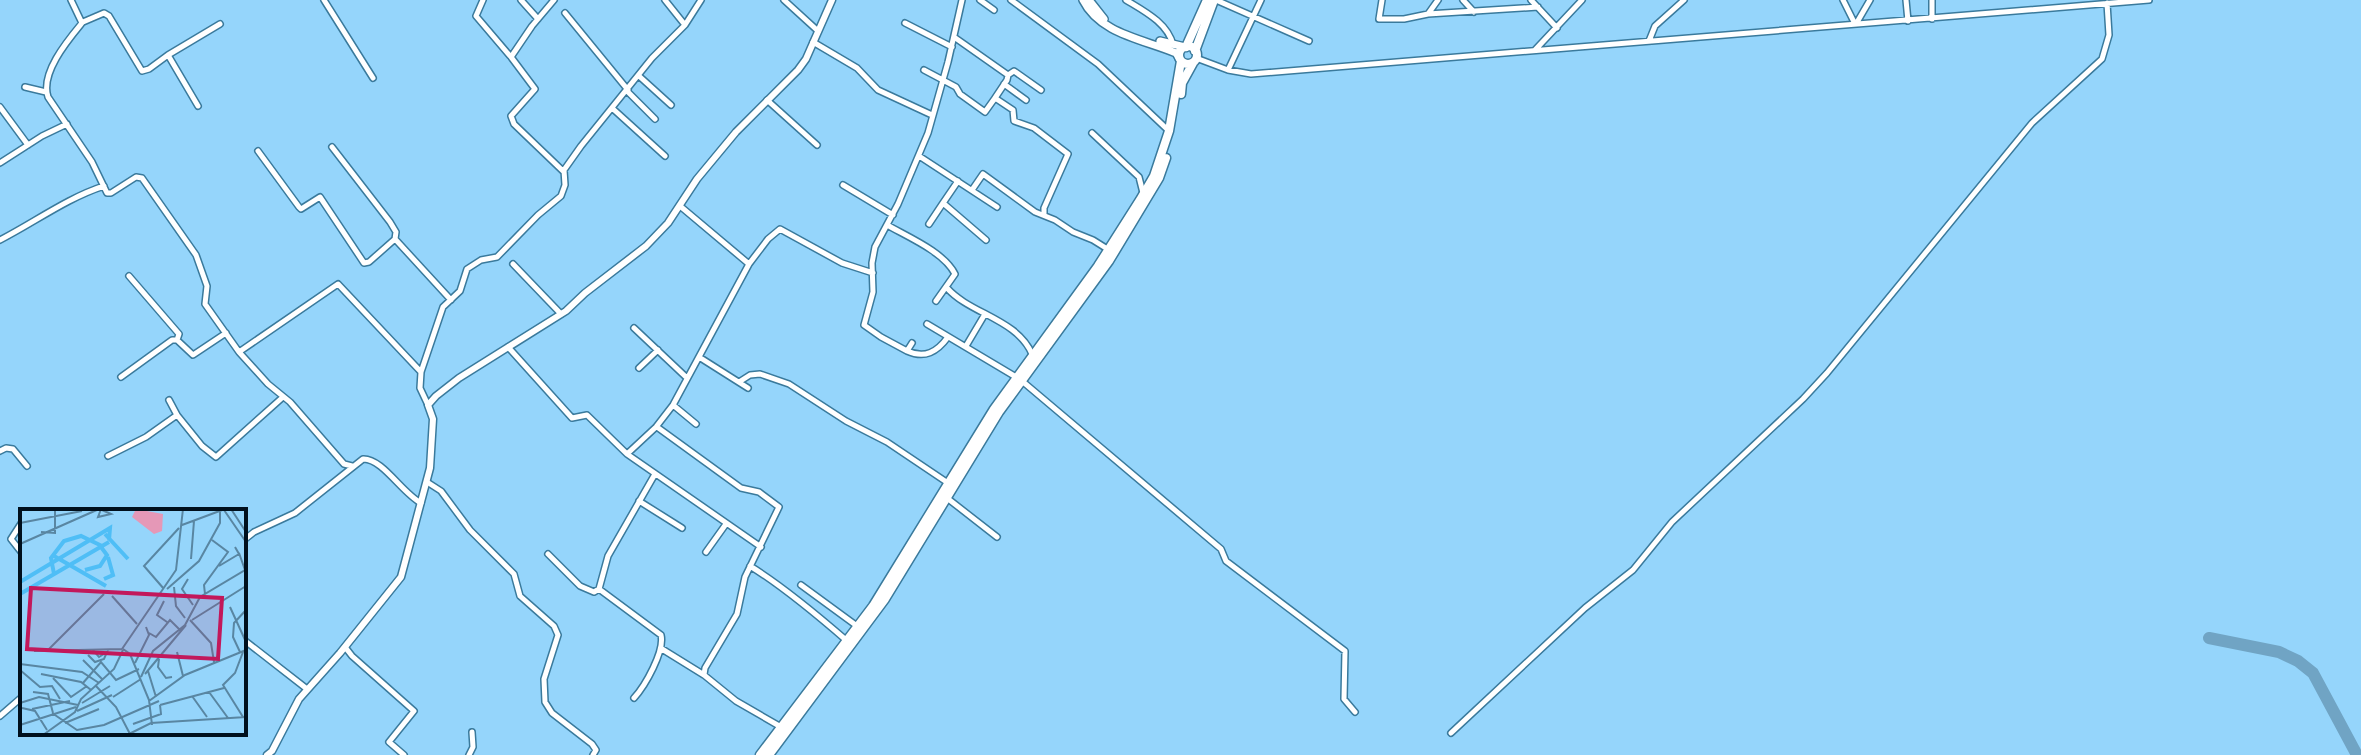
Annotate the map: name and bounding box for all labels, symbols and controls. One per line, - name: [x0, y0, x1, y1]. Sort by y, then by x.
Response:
- inset map: [20, 509, 246, 735]

